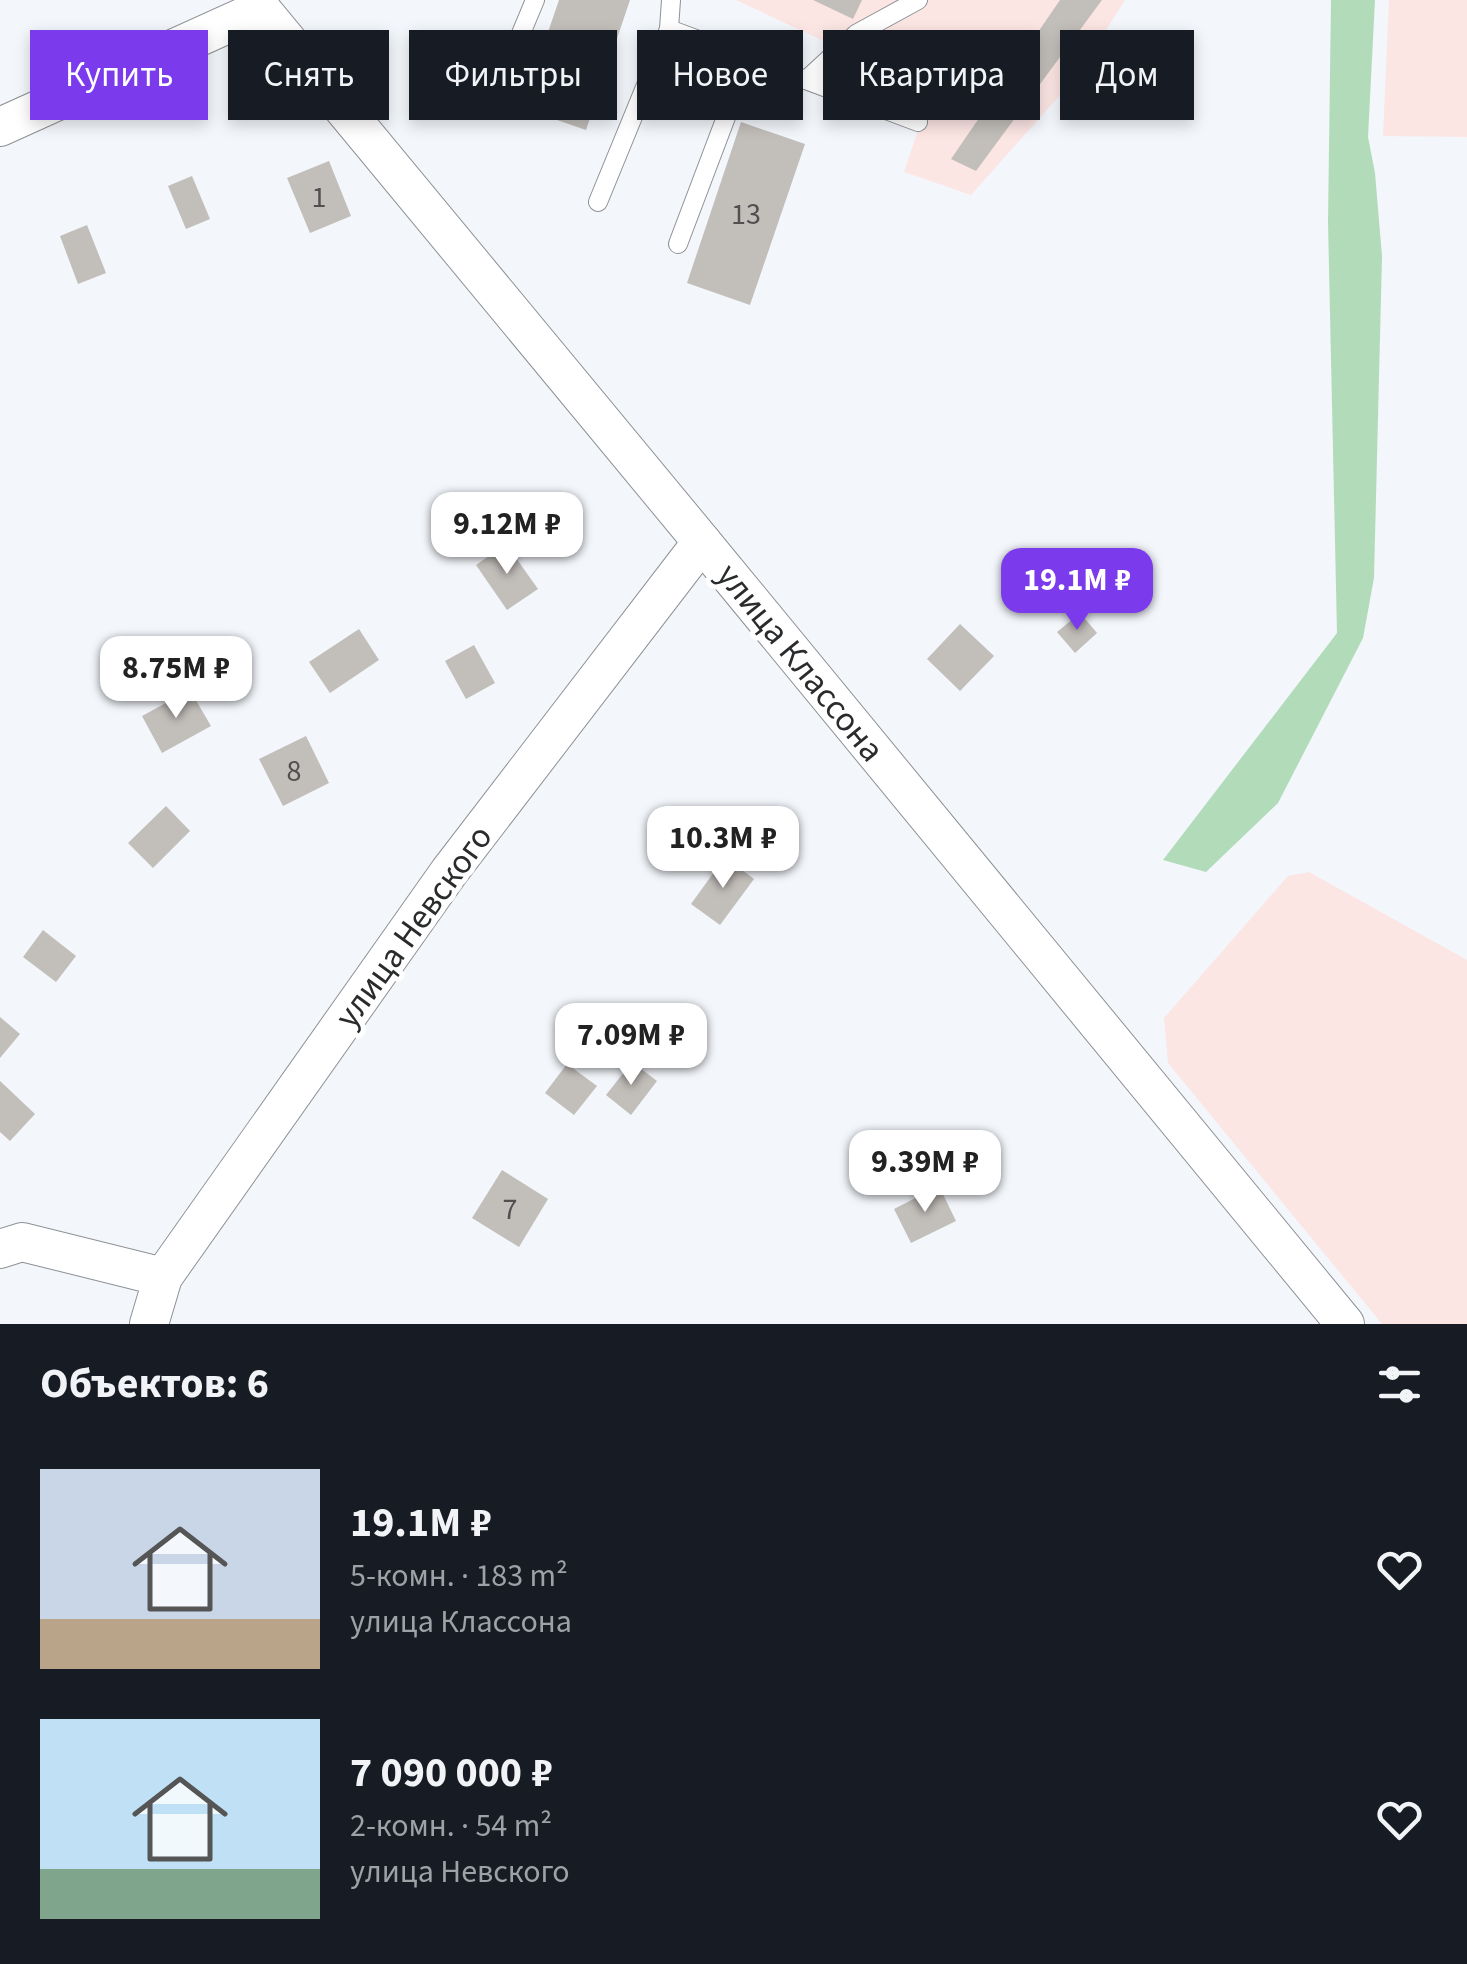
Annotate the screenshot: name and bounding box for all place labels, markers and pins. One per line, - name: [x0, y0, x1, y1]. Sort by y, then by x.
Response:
- pin: 9.12M ₽: [415, 492, 599, 577]
- pin: 19.1M ₽: [985, 548, 1169, 633]
- pin: 8.75M ₽: [84, 636, 268, 721]
- pin: 10.3M ₽: [631, 806, 815, 891]
- pin: 7.09M ₽: [539, 1003, 723, 1088]
- pin: 9.39M ₽: [833, 1130, 1017, 1215]

